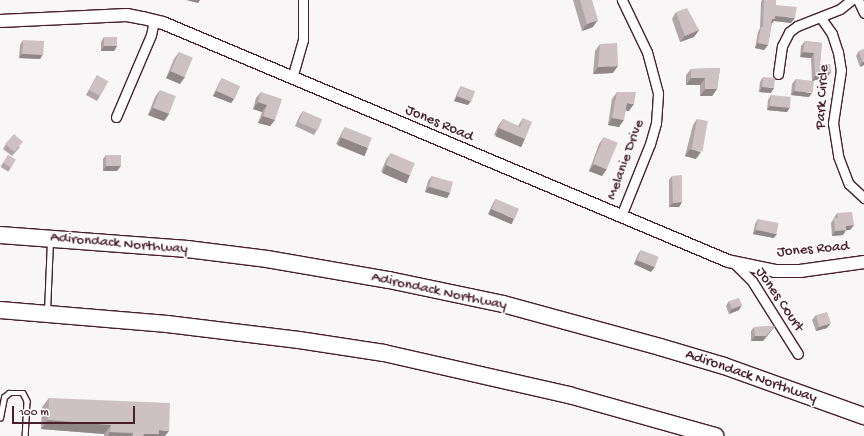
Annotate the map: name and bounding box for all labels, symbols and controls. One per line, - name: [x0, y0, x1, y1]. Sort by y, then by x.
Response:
- street label: Park Circle: [812, 64, 834, 130]
- street label: Jones Road: [402, 102, 476, 146]
- street label: Melanie Drive: [603, 117, 649, 203]
- street label: Adirondack Northway: [49, 229, 189, 259]
- street label: Jones Road: [776, 238, 850, 262]
- street label: Jones Court: [751, 264, 807, 336]
- street label: Adirondack Northway: [370, 269, 508, 315]
- street label: Adirondack Northway: [683, 346, 819, 408]
- scale bar: [14, 398, 137, 424]
- text: 100 m: [19, 406, 49, 420]

